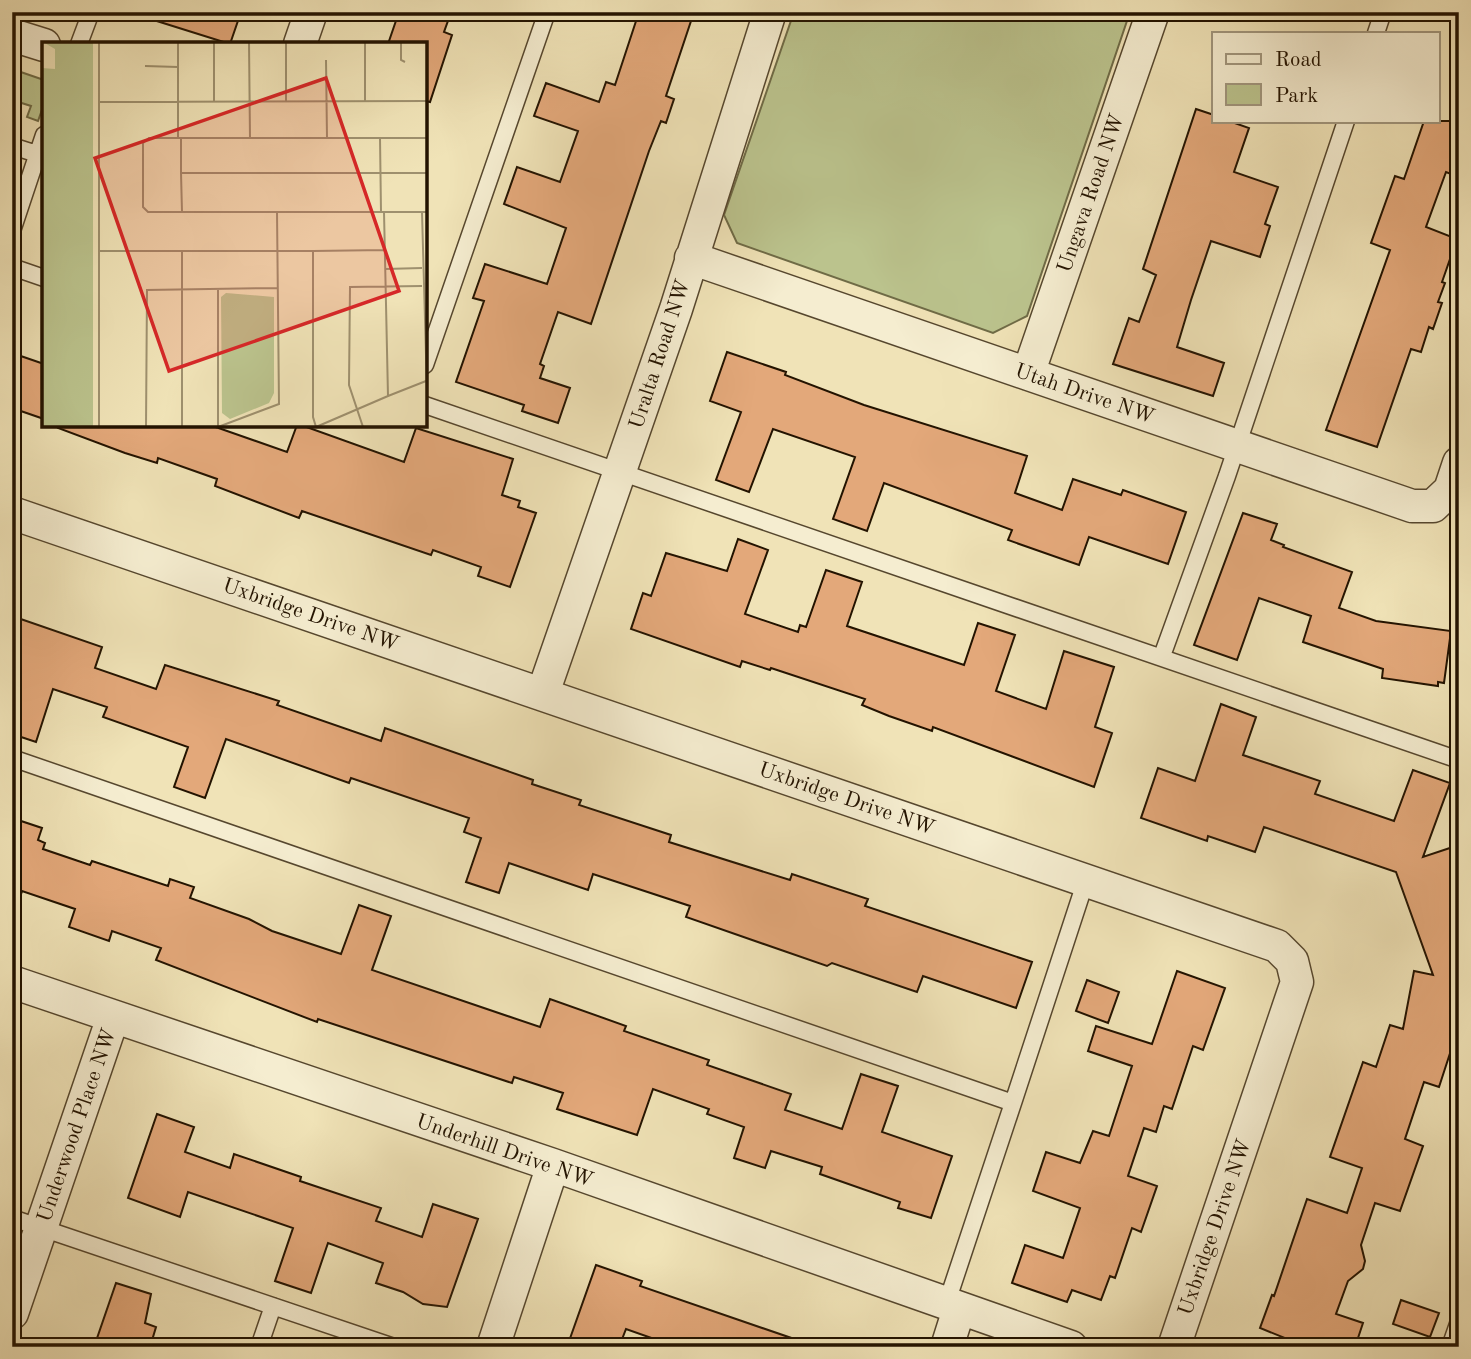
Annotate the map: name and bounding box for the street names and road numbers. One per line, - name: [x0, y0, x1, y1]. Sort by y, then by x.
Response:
- street label: Ungava Road NW: [1054, 111, 1128, 276]
- street label: Uralta Road NW: [626, 277, 695, 432]
- street label: Utah Drive NW: [1012, 361, 1157, 428]
- street label: Uxbridge Drive NW: [220, 575, 401, 655]
- street label: Uxbridge Drive NW: [756, 759, 937, 839]
- street label: Underwood Place NW: [34, 1026, 120, 1225]
- street label: Underhill Drive NW: [413, 1111, 596, 1192]
- street label: Uxbridge Drive NW: [1175, 1137, 1255, 1318]

